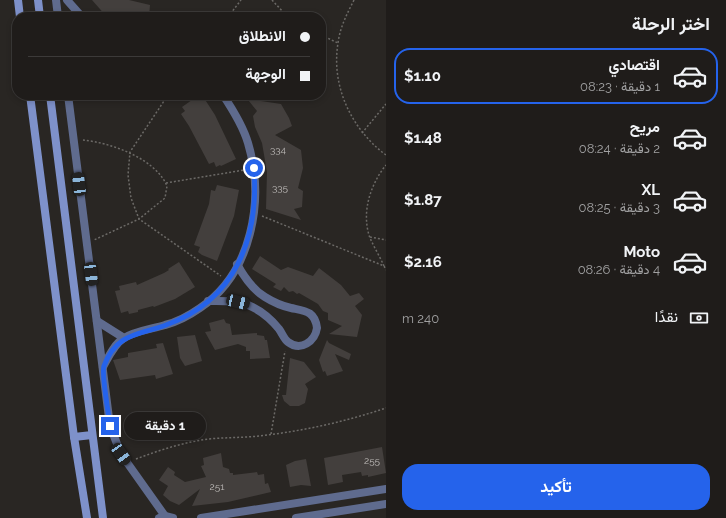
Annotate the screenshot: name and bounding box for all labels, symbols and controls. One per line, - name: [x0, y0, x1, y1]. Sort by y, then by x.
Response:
- text: اختر الرحلة: [632, 13, 710, 34]
- text: الانطلاق: [239, 27, 286, 45]
- text: اقتصادي: [608, 56, 660, 74]
- icon: car: [672, 58, 708, 94]
- text: الوجهة: [245, 65, 286, 83]
- text: $1.10: [404, 67, 441, 85]
- text: 1 دقيقة · 08:23: [580, 79, 660, 94]
- text: مريح: [630, 118, 660, 136]
- icon: car: [672, 120, 708, 156]
- text: $1.48: [404, 129, 442, 147]
- text: 2 دقيقة · 08:24: [579, 141, 660, 156]
- house number: 334: [270, 144, 287, 155]
- route start: [245, 159, 263, 177]
- car: [72, 171, 86, 197]
- text: XL: [642, 181, 660, 199]
- house number: 335: [272, 182, 289, 193]
- icon: car: [672, 182, 708, 218]
- text: $1.87: [404, 191, 442, 209]
- text: 3 دقيقة · 08:25: [579, 200, 660, 215]
- text: Moto: [623, 243, 660, 261]
- icon: car: [672, 244, 708, 280]
- text: $2.16: [404, 253, 442, 271]
- car: [84, 261, 98, 287]
- text: 4 دقيقة · 08:26: [578, 262, 660, 277]
- car: [225, 293, 251, 311]
- icon: cash: [688, 307, 710, 329]
- text: نقدًا: [655, 308, 678, 326]
- text: 240 m: [402, 311, 439, 326]
- callout: 1 دقيقة: [124, 412, 206, 440]
- route end: [101, 417, 119, 435]
- text: 1 دقيقة: [145, 418, 185, 433]
- car: [109, 441, 133, 467]
- house number: 255: [364, 455, 381, 466]
- button: تأكيد: [402, 464, 710, 510]
- house number: 251: [210, 481, 225, 492]

